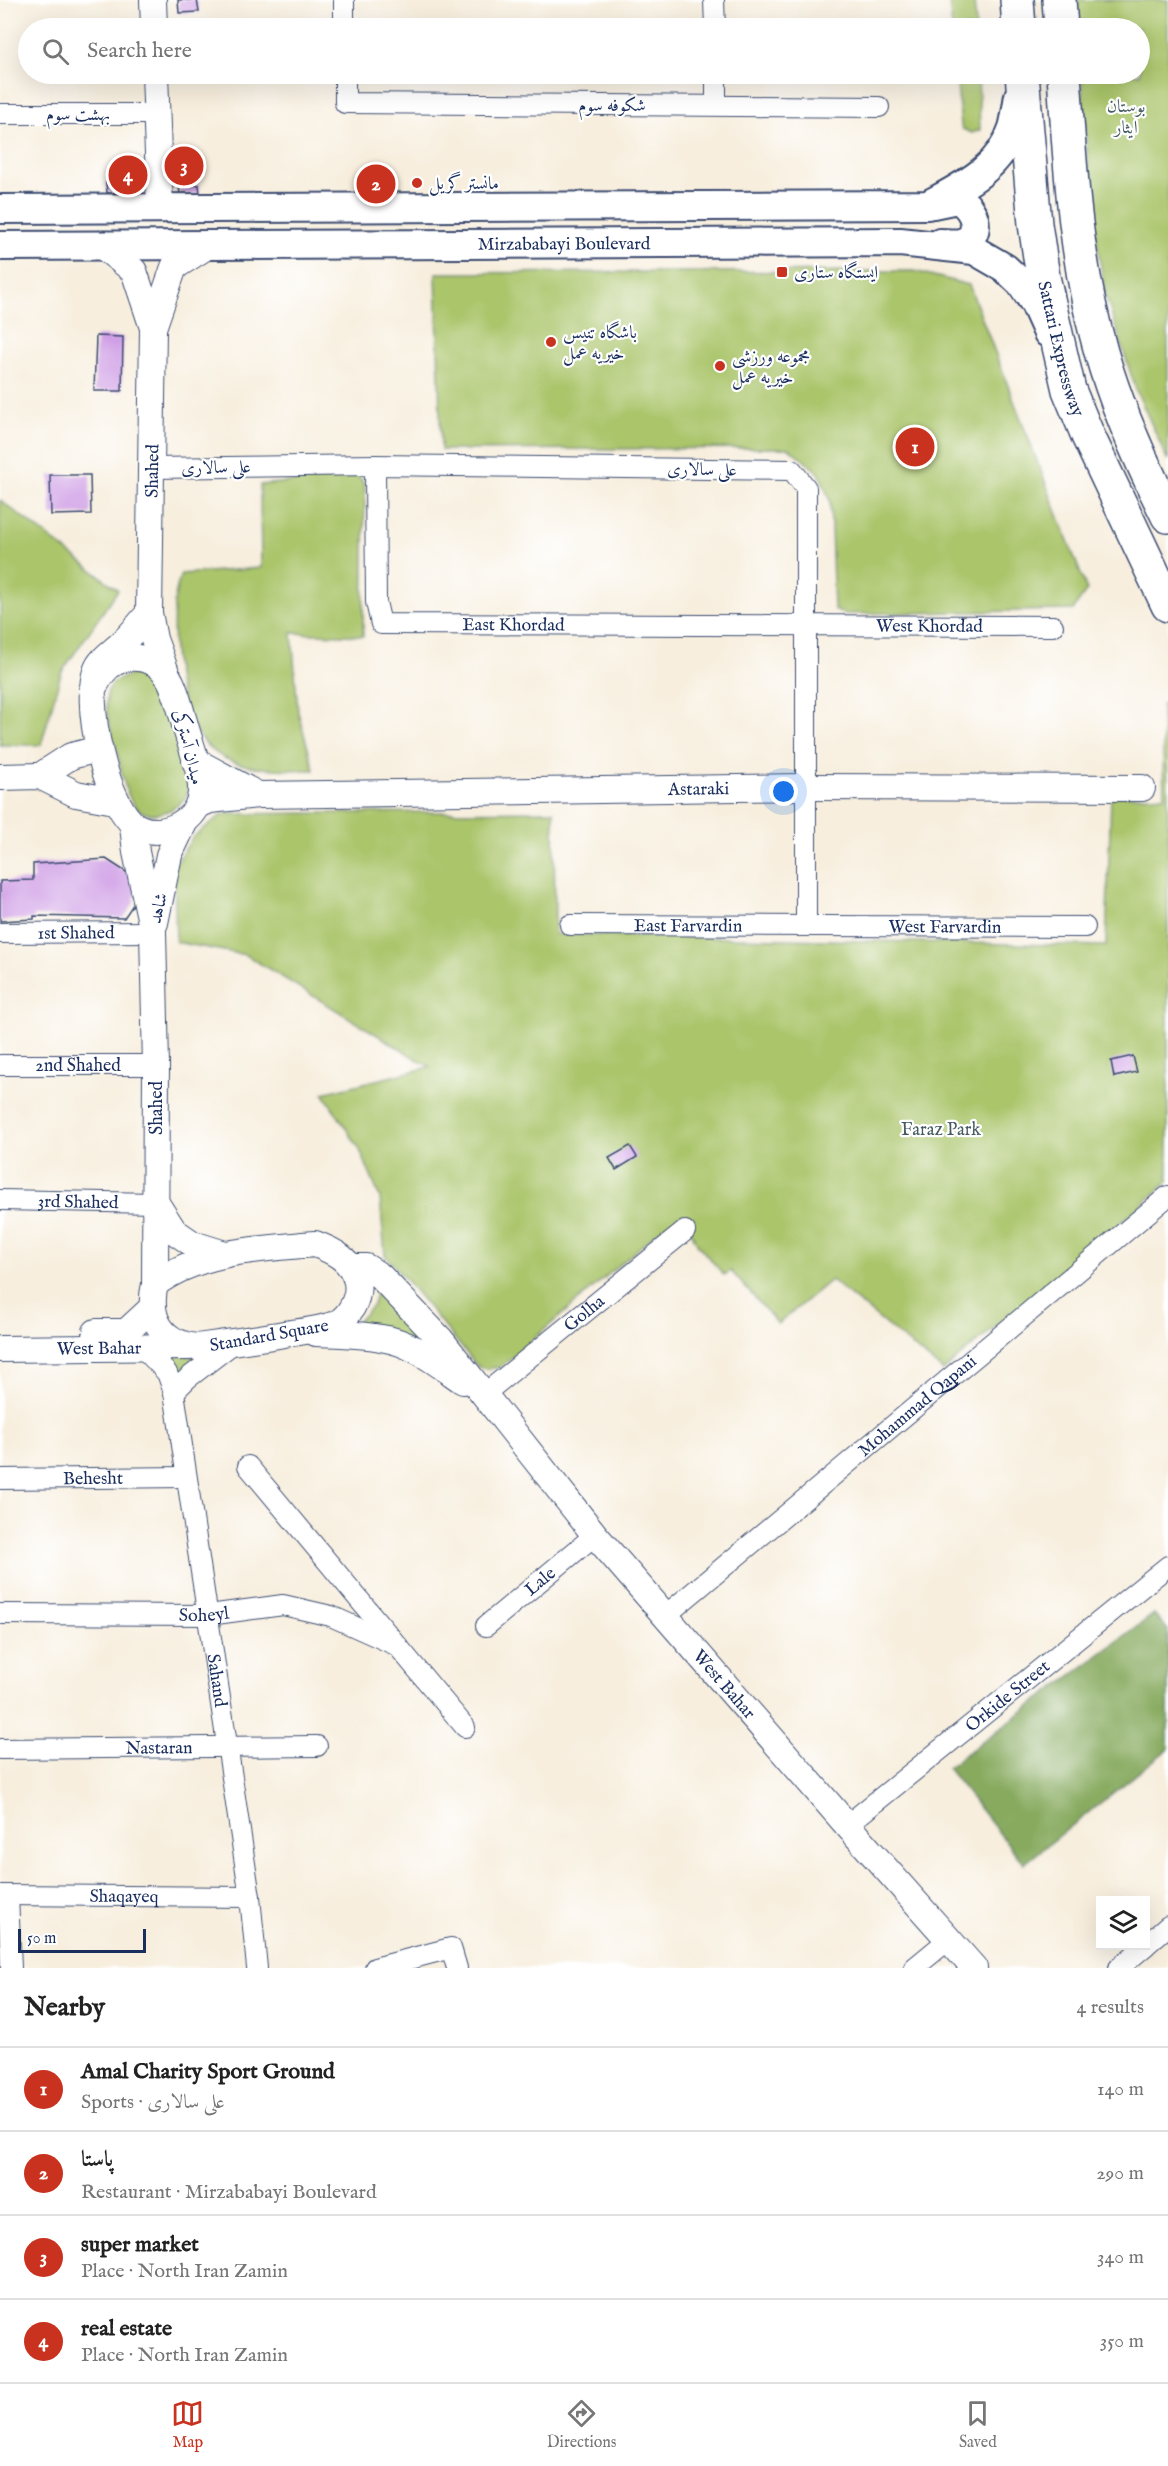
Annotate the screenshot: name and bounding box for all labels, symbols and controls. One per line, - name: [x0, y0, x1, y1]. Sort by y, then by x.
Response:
- search box: [18, 18, 1150, 84]
- icon: search: [39, 35, 72, 68]
- text: Search here: [87, 37, 192, 65]
- street label: شکوفه سوم: [578, 95, 646, 121]
- park label: بوستان ایثار: [1107, 96, 1145, 140]
- street label: بهشت سوم: [46, 104, 110, 130]
- pin: 3: [164, 144, 204, 188]
- pin: 4: [108, 152, 148, 198]
- pin: 2: [356, 162, 395, 207]
- place label: مانستر گریل: [429, 171, 499, 196]
- marker: مانستر گریل: [410, 176, 424, 190]
- street label: Mirzababayi Boulevard: [478, 233, 651, 257]
- place label: ایستگاه ستاری: [794, 260, 878, 285]
- marker: ایستگاه ستاری: [775, 265, 789, 279]
- street label: Sattari Expressway: [1031, 279, 1089, 421]
- place label: باشگاه تنیس خیریه عمل: [563, 320, 637, 366]
- marker: باشگاه تنیس خیریه عمل: [544, 335, 558, 349]
- place label: مجموعه ورزشی خیریه عمل: [732, 346, 810, 390]
- marker: مجموعه ورزشی خیریه عمل: [713, 359, 727, 373]
- pin: 1: [896, 424, 934, 470]
- street label: Shahed: [142, 443, 165, 498]
- street label: علی سالاری: [181, 456, 251, 481]
- street label: علی سالاری: [667, 458, 737, 483]
- street label: East Khordad: [462, 614, 565, 638]
- street label: West Khordad: [876, 615, 983, 639]
- street label: میدان آسترکی: [167, 707, 210, 788]
- your location: [769, 777, 798, 806]
- street label: Astaraki: [667, 778, 730, 802]
- street label: شاهد: [145, 891, 174, 926]
- street label: East Farvardin: [634, 915, 743, 939]
- street label: West Farvardin: [888, 916, 1002, 940]
- street label: 1st Shahed: [37, 922, 115, 946]
- street label: 2nd Shahed: [35, 1055, 121, 1078]
- street label: Shahed: [146, 1081, 169, 1135]
- park label: Faraz Park: [901, 1119, 981, 1142]
- street label: 3rd Shahed: [37, 1191, 119, 1215]
- street label: Golha: [560, 1291, 610, 1338]
- street label: Standard Square: [208, 1315, 331, 1358]
- street label: West Bahar: [57, 1338, 142, 1361]
- street label: Mohammad Qapani: [854, 1350, 982, 1463]
- street label: Behesht: [63, 1468, 123, 1491]
- street label: Lale: [520, 1563, 561, 1602]
- street label: Soheyl: [179, 1602, 231, 1628]
- street label: West Bahar: [687, 1646, 760, 1725]
- street label: Sahand: [201, 1652, 231, 1709]
- street label: Orkide Street: [961, 1656, 1055, 1738]
- street label: Nastaran: [125, 1737, 193, 1761]
- street label: Shaqayeq: [89, 1886, 160, 1909]
- map controls: [1096, 1896, 1150, 1950]
- button: layers: [1096, 1896, 1150, 1950]
- scale bar: [18, 1926, 146, 1954]
- text: 50 m: [27, 1929, 56, 1949]
- text: Nearby: [24, 1991, 105, 2024]
- text: 4 results: [1077, 1995, 1144, 2020]
- text: Amal Charity Sport Ground: [81, 2058, 335, 2086]
- text: 1: [40, 2077, 47, 2102]
- text: 140 m: [1097, 2077, 1144, 2102]
- text: Sports · علی سالاری: [81, 2090, 225, 2115]
- text: پاستا: [81, 2146, 113, 2174]
- text: 2: [39, 2161, 48, 2186]
- text: 290 m: [1096, 2161, 1144, 2186]
- text: Restaurant · Mirzababayi Boulevard: [81, 2180, 377, 2205]
- text: super market: [81, 2231, 199, 2259]
- text: 3: [40, 2245, 47, 2270]
- text: 340 m: [1097, 2245, 1144, 2270]
- text: Place · North Iran Zamin: [81, 2259, 288, 2284]
- text: real estate: [81, 2315, 172, 2343]
- text: 4: [39, 2329, 48, 2354]
- text: 350 m: [1100, 2329, 1144, 2354]
- text: Place · North Iran Zamin: [81, 2343, 288, 2368]
- tab: Map: [171, 2397, 204, 2453]
- tab: Directions: [547, 2397, 616, 2453]
- tab: Saved: [959, 2397, 997, 2453]

